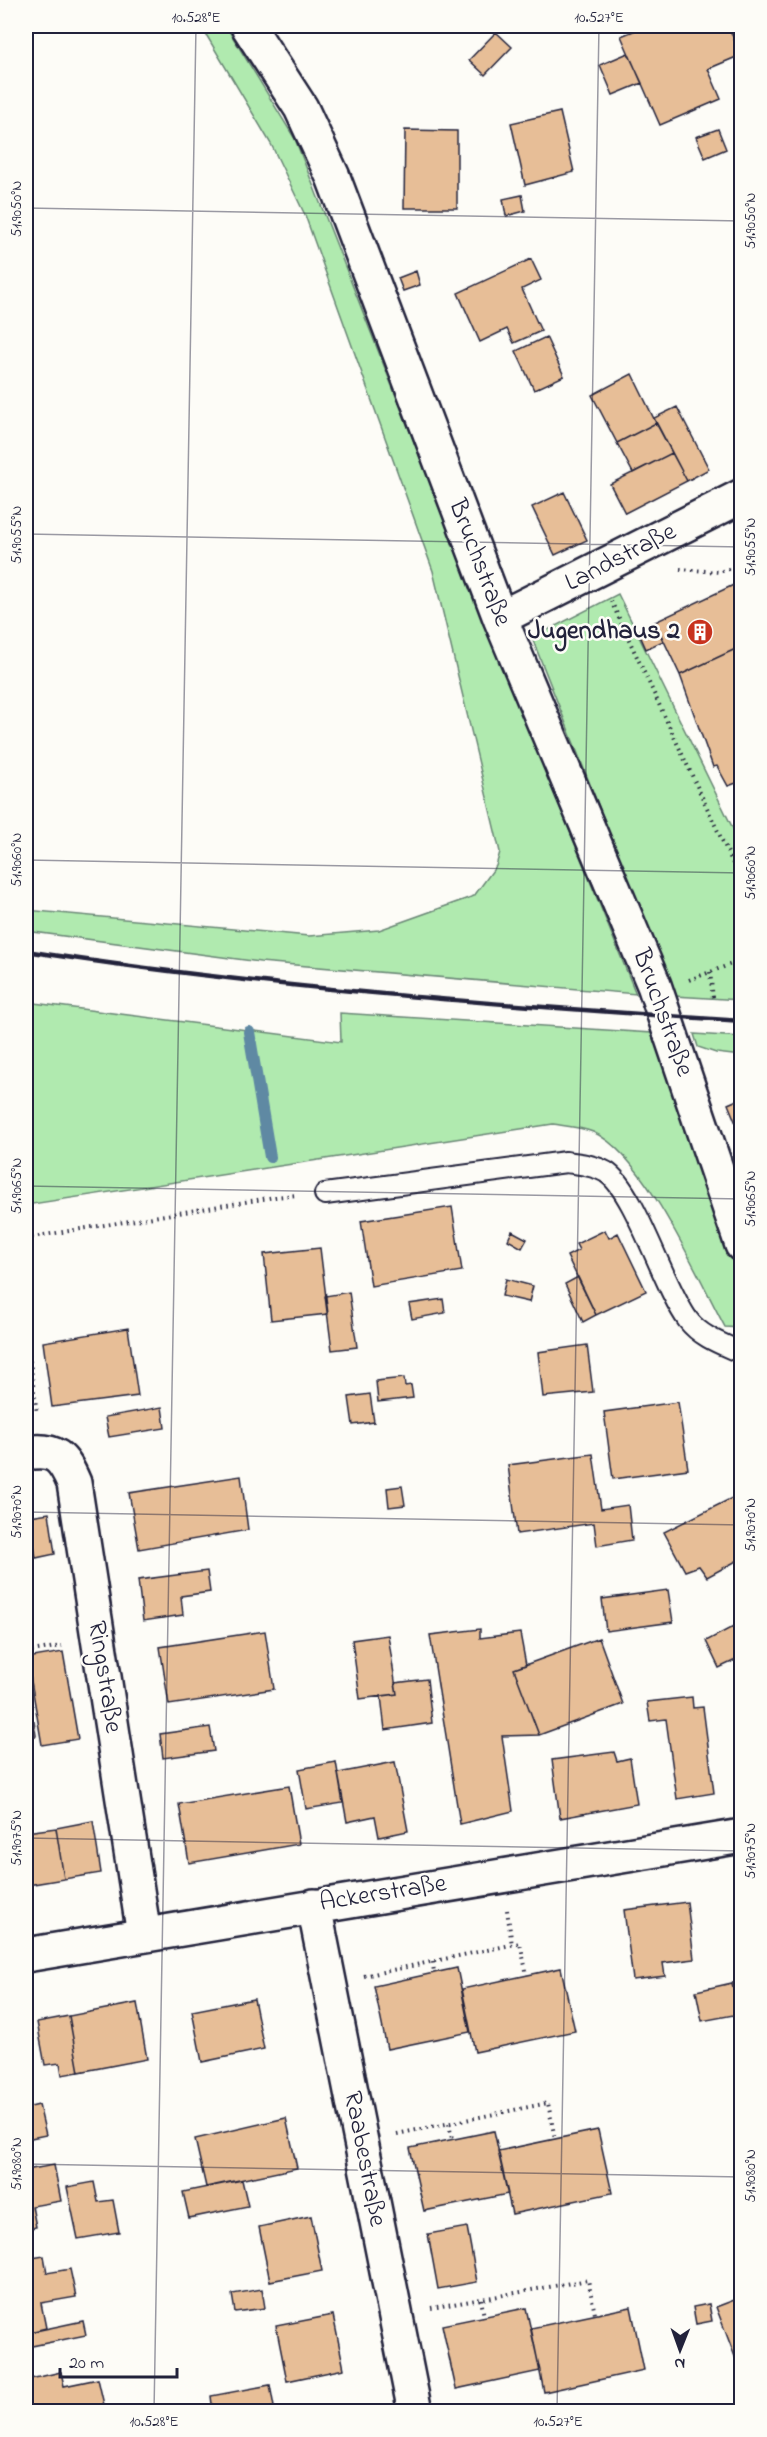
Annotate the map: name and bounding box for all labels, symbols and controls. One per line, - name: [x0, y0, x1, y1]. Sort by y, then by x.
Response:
- text: 10.528°E: [171, 7, 221, 29]
- text: 10.527°E: [574, 7, 624, 29]
- text: 51.9050°N: [6, 181, 28, 237]
- text: 51.9050°N: [740, 193, 762, 249]
- street label: Bruchstraße: [437, 493, 521, 632]
- text: 51.9055°N: [6, 506, 28, 564]
- street label: Landstraße: [559, 514, 684, 602]
- text: 51.9055°N: [740, 518, 762, 576]
- place label: Jugendhaus 2: [528, 613, 680, 652]
- building icon: Jugendhaus 2: [685, 617, 715, 647]
- text: 51.9060°N: [6, 833, 28, 887]
- text: 51.9060°N: [740, 846, 762, 900]
- street label: Bruchstraße: [621, 943, 703, 1083]
- text: 51.9065°N: [6, 1158, 28, 1214]
- text: 51.9065°N: [740, 1171, 762, 1227]
- text: 51.9070°N: [6, 1485, 28, 1539]
- text: 51.9070°N: [740, 1498, 762, 1552]
- street label: Ringstraße: [76, 1618, 132, 1736]
- text: 51.9075°N: [6, 1810, 28, 1866]
- text: 51.9075°N: [740, 1823, 762, 1879]
- street label: Ackerstraße: [317, 1865, 450, 1923]
- street label: Raabestraße: [332, 2088, 396, 2230]
- text: 51.9080°N: [6, 2137, 28, 2191]
- text: 51.9080°N: [740, 2149, 762, 2203]
- north arrow: [650, 2320, 710, 2380]
- scale bar: [60, 2341, 177, 2379]
- text: 20 m: [69, 2351, 104, 2377]
- text: N: [674, 2351, 685, 2375]
- text: 10.528°E: [129, 2411, 179, 2433]
- text: 10.527°E: [533, 2411, 583, 2433]

